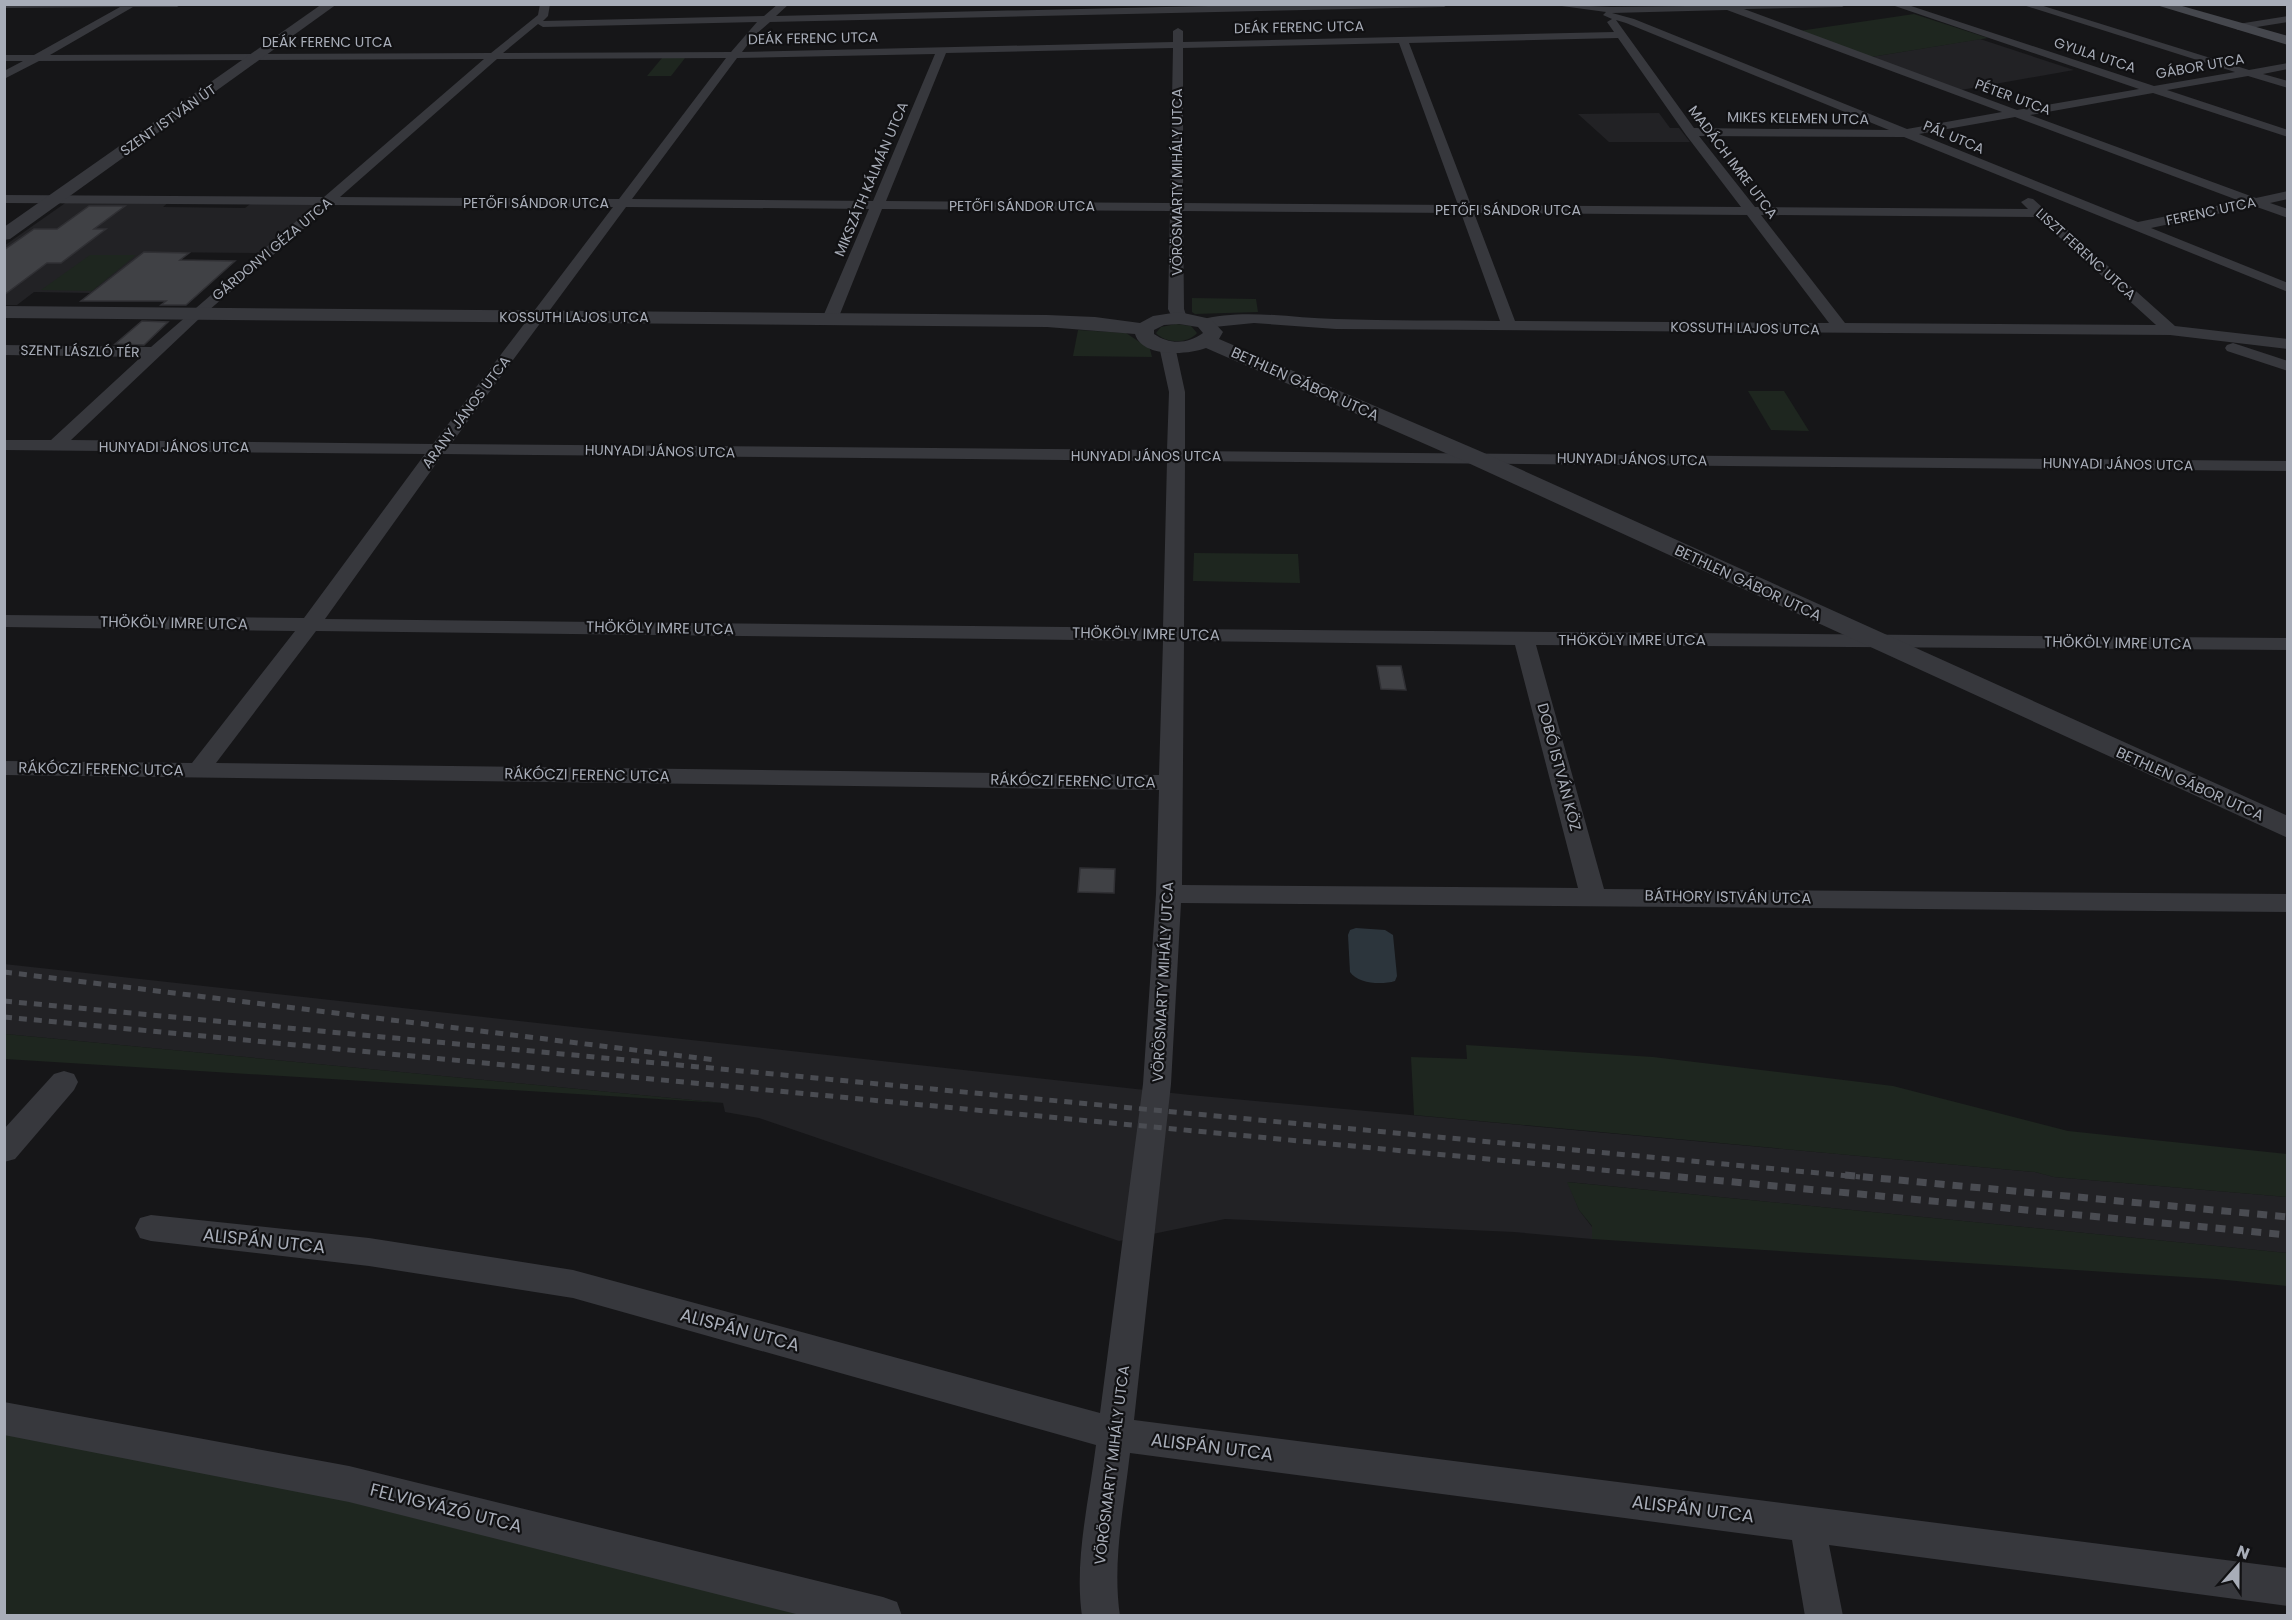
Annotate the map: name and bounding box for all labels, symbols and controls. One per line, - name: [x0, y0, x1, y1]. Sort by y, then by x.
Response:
- street label: DEÁK FERENC UTCA: [1234, 16, 1364, 38]
- street label: DEÁK FERENC UTCA: [748, 27, 878, 49]
- street label: DEÁK FERENC UTCA: [262, 32, 392, 52]
- street label: GYULA UTCA: [2051, 32, 2139, 78]
- street label: GÁBOR UTCA: [2154, 48, 2246, 84]
- street label: PÉTER UTCA: [1972, 74, 2054, 120]
- street label: SZENT ISTVÁN ÚT: [116, 79, 220, 161]
- street label: VÖRÖSMARTY MIHÁLY UTCA: [1167, 88, 1187, 276]
- street label: MIKSZÁTH KÁLMÁN UTCA: [829, 99, 913, 259]
- street label: MADÁCH IMRE UTCA: [1684, 101, 1782, 223]
- street label: MIKES KELEMEN UTCA: [1727, 107, 1869, 129]
- street label: PÁL UTCA: [1920, 115, 1988, 159]
- street label: FERENC UTCA: [2164, 192, 2258, 230]
- street label: GÁRDONYI GÉZA UTCA: [208, 193, 336, 305]
- street label: PETŐFI SÁNDOR UTCA: [463, 193, 609, 213]
- street label: PETŐFI SÁNDOR UTCA: [949, 196, 1095, 216]
- street label: PETŐFI SÁNDOR UTCA: [1435, 200, 1581, 220]
- street label: LISZT FERENC UTCA: [2032, 204, 2140, 304]
- street label: KOSSUTH LAJOS UTCA: [499, 307, 649, 327]
- street label: KOSSUTH LAJOS UTCA: [1670, 317, 1820, 339]
- street label: SZENT LÁSZLÓ TÉR: [20, 340, 140, 362]
- street label: BETHLEN GÁBOR UTCA: [1228, 341, 1383, 426]
- street label: ARANY JÁNOS UTCA: [417, 352, 515, 472]
- street label: HUNYADI JÁNOS UTCA: [99, 437, 249, 457]
- street label: HUNYADI JÁNOS UTCA: [585, 440, 735, 462]
- street label: HUNYADI JÁNOS UTCA: [1071, 446, 1221, 466]
- street label: HUNYADI JÁNOS UTCA: [1557, 448, 1707, 470]
- street label: HUNYADI JÁNOS UTCA: [2043, 453, 2193, 475]
- street label: BETHLEN GÁBOR UTCA: [1671, 539, 1825, 626]
- street label: THÖKÖLY IMRE UTCA: [100, 611, 248, 634]
- street label: THÖKÖLY IMRE UTCA: [586, 616, 734, 639]
- street label: THÖKÖLY IMRE UTCA: [1072, 622, 1220, 645]
- street label: THÖKÖLY IMRE UTCA: [1558, 629, 1706, 650]
- street label: THÖKÖLY IMRE UTCA: [2044, 631, 2192, 654]
- street label: DOBÓ ISTVÁN KÖZ: [1532, 701, 1587, 833]
- street label: BETHLEN GÁBOR UTCA: [2113, 741, 2268, 826]
- street label: RÁKÓCZI FERENC UTCA: [18, 757, 184, 780]
- street label: RÁKÓCZI FERENC UTCA: [504, 763, 670, 786]
- street label: RÁKÓCZI FERENC UTCA: [990, 769, 1156, 792]
- street label: VÖRÖSMARTY MIHÁLY UTCA: [1147, 881, 1178, 1083]
- street label: BÁTHORY ISTVÁN UTCA: [1644, 885, 1812, 908]
- street label: ALISPÁN UTCA: [202, 1222, 326, 1259]
- street label: ALISPÁN UTCA: [678, 1302, 803, 1357]
- street label: VÖRÖSMARTY MIHÁLY UTCA: [1089, 1364, 1134, 1566]
- street label: ALISPÁN UTCA: [1150, 1427, 1275, 1466]
- street label: FELVIGYÁZÓ UTCA: [367, 1477, 525, 1539]
- street label: ALISPÁN UTCA: [1631, 1489, 1756, 1528]
- north arrow: [2208, 1536, 2268, 1596]
- text: N: [2233, 1540, 2253, 1565]

